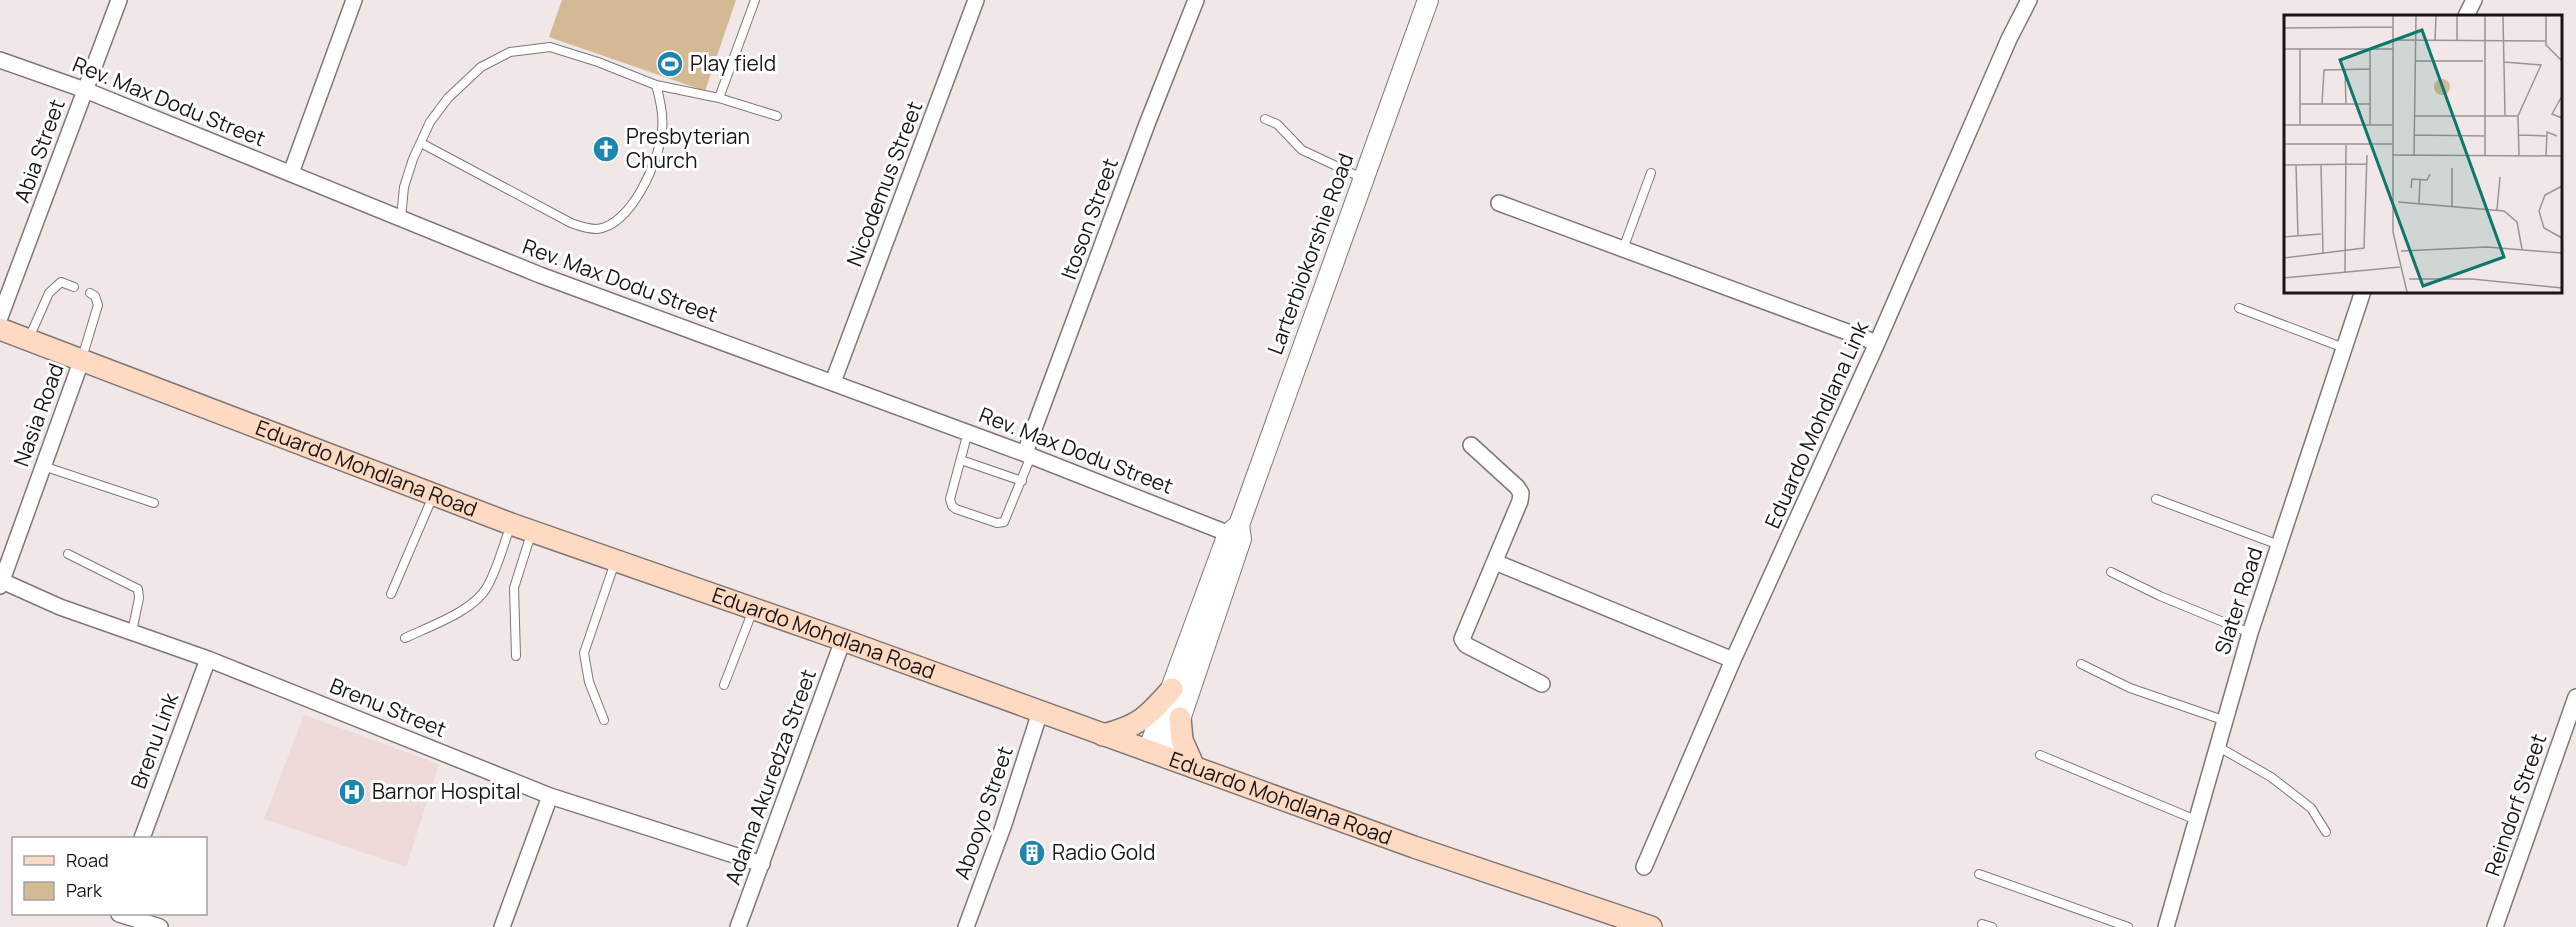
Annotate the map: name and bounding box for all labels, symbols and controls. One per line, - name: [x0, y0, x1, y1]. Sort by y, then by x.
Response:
- inset map: [2284, 15, 2561, 292]
- sports icon: Play field: [655, 49, 685, 79]
- place label: Play field: [690, 49, 776, 77]
- street label: Rev. Max Dodu Street: [69, 50, 270, 153]
- street label: Abia Street: [7, 95, 71, 206]
- street label: Nicodemus Street: [840, 97, 928, 270]
- place label: Presbyterian Church: [626, 122, 750, 174]
- church icon: Presbyterian Church: [591, 134, 621, 164]
- street label: Larterbiokorshie Road: [1261, 149, 1359, 358]
- street label: Itoson Street: [1054, 154, 1124, 283]
- street label: Rev. Max Dodu Street: [519, 232, 722, 328]
- street label: Eduardo Mohdlana Link: [1758, 316, 1875, 532]
- street label: Nasia Road: [7, 359, 70, 470]
- street label: Rev. Max Dodu Street: [975, 400, 1177, 500]
- street label: Eduardo Mohdlana Road: [252, 413, 481, 523]
- street label: Slater Road: [2208, 543, 2269, 658]
- street label: Eduardo Mohdlana Road: [708, 580, 939, 685]
- street label: Adama Akuredza Street: [718, 665, 822, 888]
- street label: Brenu Street: [326, 671, 451, 743]
- street label: Brenu Link: [124, 688, 184, 792]
- street label: Reindorf Street: [2478, 730, 2552, 879]
- street label: Abooyo Street: [947, 742, 1019, 883]
- street label: Eduardo Mohdlana Road: [1166, 744, 1396, 851]
- hospital icon: Barnor Hospital: [337, 777, 367, 807]
- place label: Barnor Hospital: [372, 777, 521, 805]
- legend: [12, 837, 207, 915]
- building icon: Radio Gold: [1017, 838, 1047, 868]
- place label: Radio Gold: [1052, 838, 1155, 866]
- text: Road: [66, 848, 109, 872]
- text: Park: [66, 878, 103, 902]

